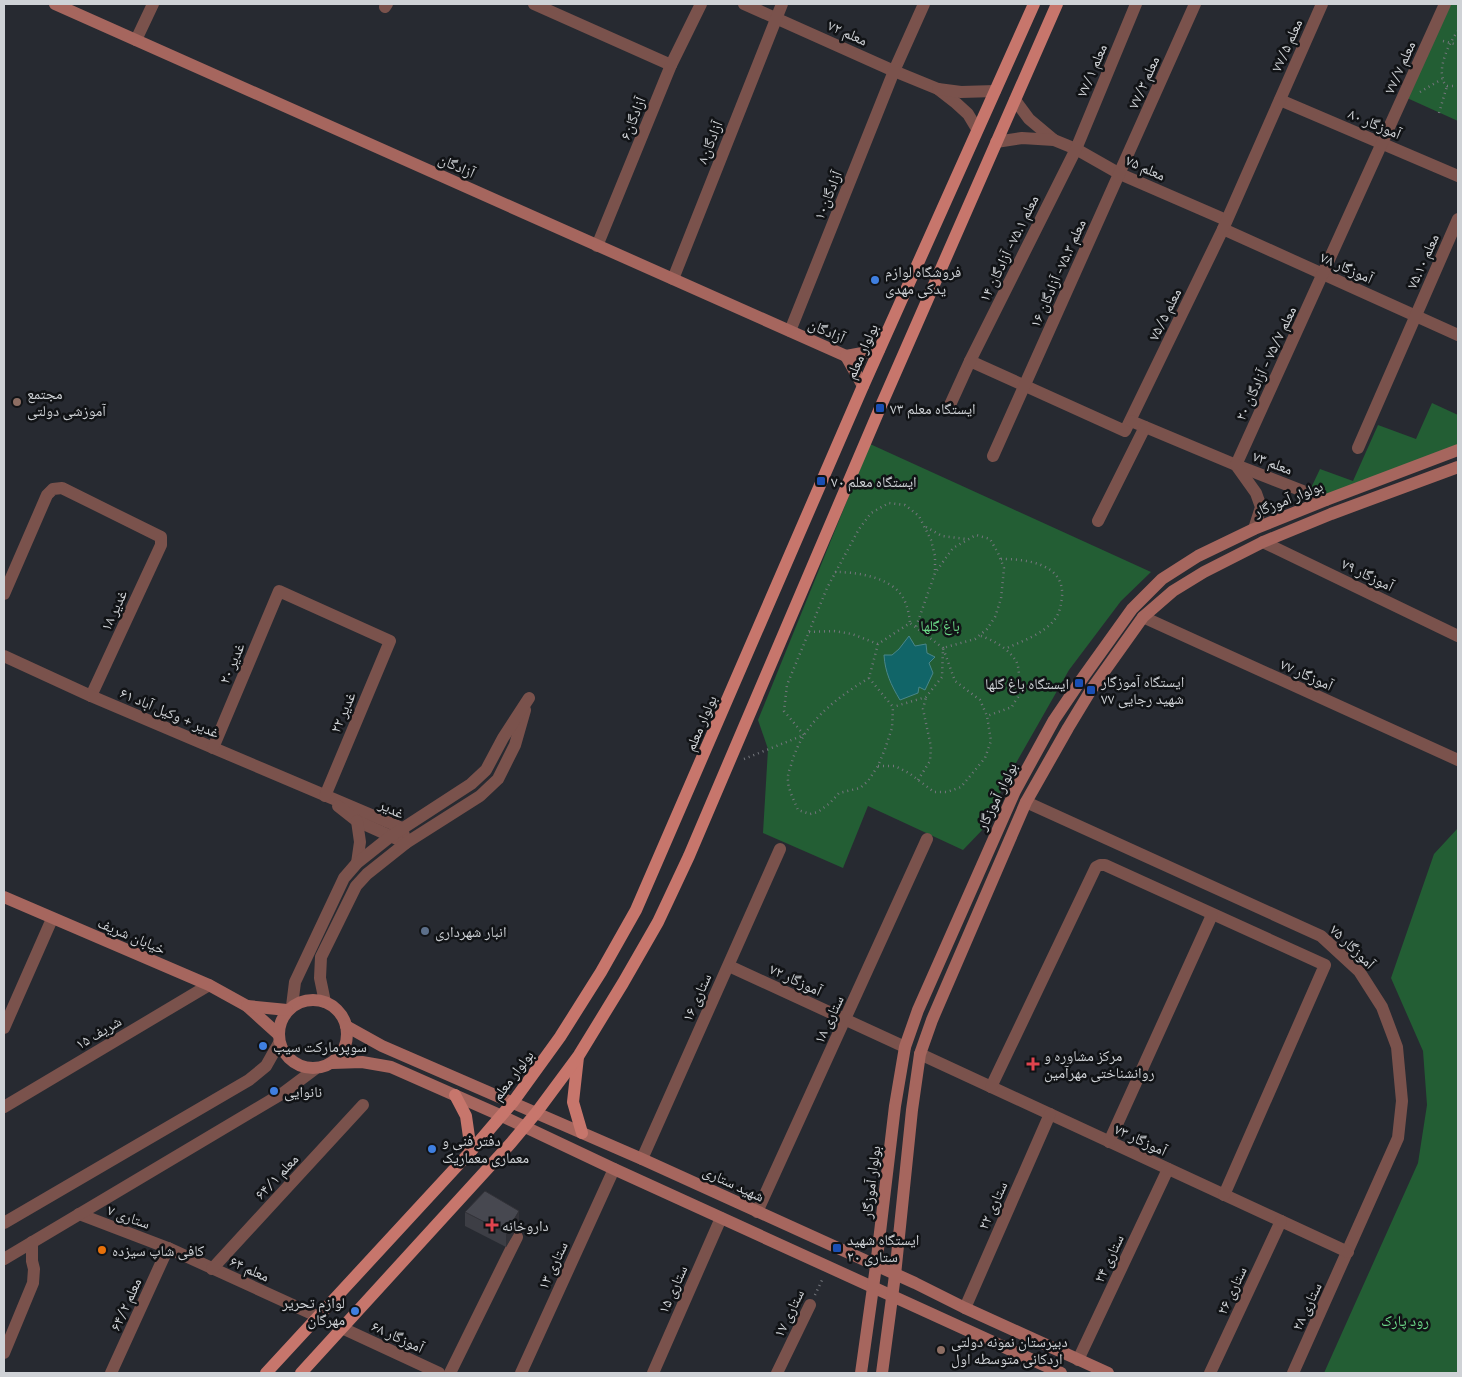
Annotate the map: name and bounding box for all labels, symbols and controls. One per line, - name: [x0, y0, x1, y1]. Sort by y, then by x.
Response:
- street label: معلم ۷۲: [825, 15, 871, 51]
- street label: معلم ۷۷/۵: [1266, 16, 1307, 75]
- street label: معلم ۷۷/۷: [1379, 38, 1420, 97]
- street label: معلم ۷۷/۱: [1072, 41, 1112, 100]
- street label: معلم ۷۷/۳: [1123, 53, 1164, 112]
- street label: آزادگان۶: [615, 93, 651, 143]
- street label: آموزگار ۸۰: [1345, 104, 1405, 144]
- street label: آزادگان۸: [692, 117, 728, 167]
- street label: آزادگان: [435, 149, 479, 183]
- street label: معلم ۷۵: [1123, 150, 1169, 186]
- street label: آزادگان۱۰: [809, 167, 847, 223]
- street label: معلم ۷۵.۱- آزادگان ۱۴: [974, 192, 1043, 305]
- street label: معلم ۷۵.۳- آزادگان ۱۶: [1025, 216, 1091, 331]
- street label: معلم ۷۵.۱۰: [1402, 231, 1444, 292]
- street label: آموزگار ۷۸: [1317, 247, 1377, 288]
- place label: فروشگاه لوازم یدکی مهدی: [885, 262, 961, 299]
- marker: فروشگاه لوازم یدکی مهدی: [869, 274, 881, 286]
- street label: معلم ۷۵/۵: [1144, 285, 1186, 344]
- street label: معلم ۷۵/۷ - آزادگان ۲۰: [1231, 303, 1301, 424]
- street label: آزادگان: [805, 314, 849, 348]
- street label: بولوار معلم: [841, 321, 883, 382]
- place label: مجتمع آموزشی دولتی: [27, 384, 107, 421]
- marker: مجتمع آموزشی دولتی: [11, 396, 23, 408]
- place label: ایستگاه معلم ۷۳: [890, 399, 976, 419]
- marker: ایستگاه معلم ۷۳: [874, 402, 886, 414]
- street label: معلم ۷۳: [1250, 446, 1296, 480]
- place label: ایستگاه معلم ۷۰: [831, 472, 917, 492]
- marker: ایستگاه معلم ۷۰: [815, 475, 827, 487]
- street label: بولوار آموزگار: [1250, 476, 1326, 521]
- street label: ۷۹ آموزگار: [1339, 554, 1398, 596]
- street label: غدیر ۱۸: [96, 586, 131, 634]
- park label: باغ گلها: [920, 616, 960, 636]
- street label: غدیر ۲۰: [214, 639, 249, 687]
- street label: ۷۷ آموزگار: [1277, 654, 1337, 695]
- place label: ایستگاه آموزگار شهید رجایی ۷۷: [1100, 672, 1184, 709]
- place label: ایستگاه باغ گلها: [985, 674, 1069, 694]
- marker: ایستگاه باغ گلها: [1073, 677, 1085, 689]
- street label: غدیر + وکیل آباد ۶۱: [117, 683, 223, 743]
- marker: ایستگاه آموزگار شهید رجایی ۷۷: [1085, 684, 1097, 696]
- street label: غدیر ۲۲: [325, 688, 360, 736]
- street label: بولوار معلم: [680, 692, 722, 754]
- street label: بولوار آموزگار: [971, 759, 1021, 834]
- street label: غدیر: [375, 794, 408, 823]
- street label: خیابان شریف: [95, 913, 169, 959]
- street label: آموزگار ۷۵: [1326, 920, 1380, 973]
- place label: انبار شهرداری: [435, 922, 507, 942]
- marker: انبار شهرداری: [419, 925, 431, 937]
- street label: ۷۲ آموزگار: [766, 959, 826, 1000]
- street label: ستاری ۱۶: [677, 970, 716, 1025]
- street label: ستاری ۱۸: [809, 992, 849, 1047]
- street label: شریف ۱۵: [72, 1011, 125, 1053]
- place label: سوپرمارکت سیب: [273, 1037, 367, 1056]
- marker: سوپرمارکت سیب: [257, 1040, 269, 1052]
- street label: بولوار معلم: [487, 1046, 538, 1105]
- place label: مرکز مشاوره و روانشناختی مهرآمین: [1044, 1046, 1155, 1083]
- marker: مرکز مشاوره و روانشناختی مهرآمین: [1026, 1057, 1040, 1071]
- place label: نانوایی: [284, 1082, 322, 1102]
- marker: نانوایی: [268, 1085, 280, 1097]
- street label: ۷۳ آموزگار: [1111, 1119, 1171, 1160]
- place label: دفتر فنی و معماری معماریک: [442, 1131, 529, 1168]
- marker: دفتر فنی و معماری معماریک: [426, 1143, 438, 1155]
- street label: بولوار آموزگار: [856, 1145, 884, 1220]
- street label: معلم ۶۴/۱: [250, 1149, 303, 1204]
- street label: شهید ستاری: [700, 1161, 768, 1207]
- street label: ستاری ۲۲: [973, 1178, 1012, 1233]
- street label: ستاری ۷: [104, 1200, 153, 1234]
- place label: داروخانه: [502, 1216, 549, 1235]
- marker: داروخانه: [486, 1219, 498, 1231]
- place label: ایستگاه شهید ستاری ۲۰: [847, 1230, 919, 1267]
- street label: ستاری ۲۴: [1089, 1231, 1129, 1286]
- street label: ستاری ۱۳: [533, 1238, 573, 1293]
- place label: کافی شاپ سیزده: [112, 1241, 204, 1261]
- marker: ایستگاه شهید ستاری ۲۰: [831, 1242, 843, 1254]
- marker: کافی شاپ سیزده: [96, 1244, 108, 1256]
- street label: معلم ۶۴: [227, 1251, 273, 1287]
- street label: ستاری ۱۵: [653, 1262, 692, 1317]
- street label: ستاری ۲۶: [1212, 1263, 1252, 1318]
- street label: معلم ۶۴/۲: [105, 1275, 146, 1334]
- street label: ستاری ۲۸: [1287, 1279, 1327, 1334]
- street label: ستاری ۱۷: [769, 1286, 809, 1341]
- place label: لوازم تحریر مهرگان: [281, 1293, 345, 1330]
- marker: لوازم تحریر مهرگان: [349, 1305, 361, 1317]
- park label: رود پارک: [1381, 1311, 1429, 1330]
- street label: آموزگار ۶۸: [368, 1316, 428, 1357]
- place label: دبیرستان نمونه دولتی اردکانی متوسطه اول: [951, 1332, 1068, 1369]
- marker: دبیرستان نمونه دولتی اردکانی متوسطه اول: [935, 1344, 947, 1356]

